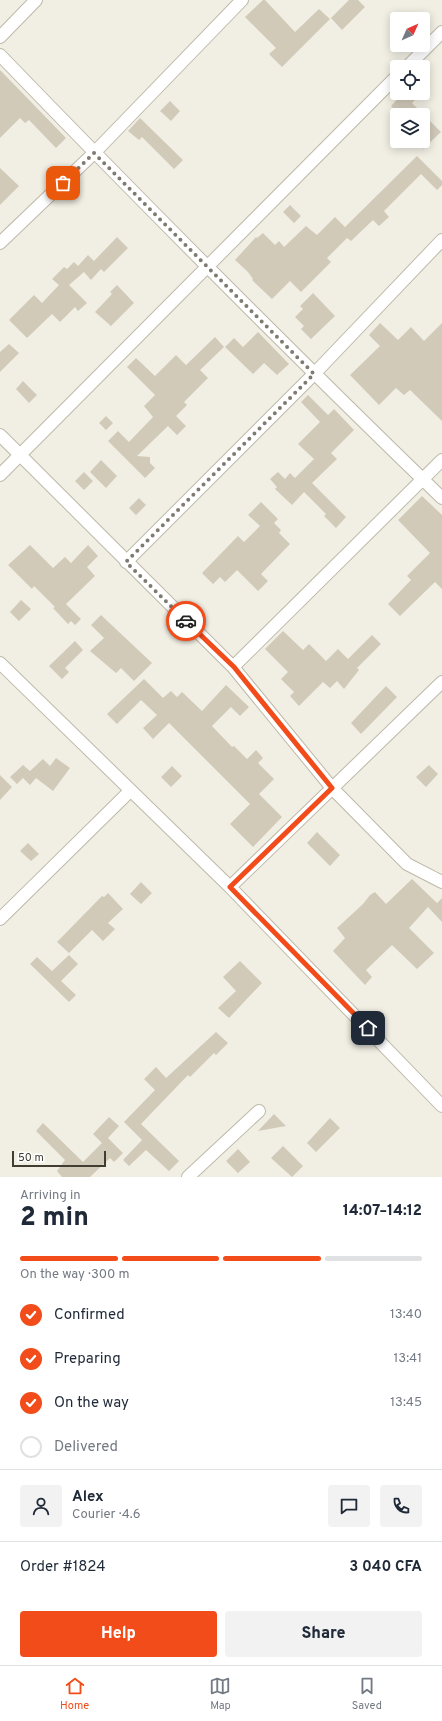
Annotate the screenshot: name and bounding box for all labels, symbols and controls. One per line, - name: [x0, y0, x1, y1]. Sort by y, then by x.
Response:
- north arrow: [390, 12, 430, 52]
- map controls: [390, 12, 430, 148]
- button: locate: [390, 60, 430, 100]
- button: layers: [390, 108, 430, 148]
- pin: [46, 166, 80, 200]
- icon: bag: [52, 172, 74, 194]
- courier: [166, 601, 206, 641]
- icon: car: [175, 610, 197, 632]
- pin: [351, 1011, 385, 1045]
- icon: home: [357, 1017, 379, 1039]
- scale bar: [12, 1149, 106, 1168]
- text: 50 m: [18, 1151, 44, 1165]
- text: Arriving in: [20, 1188, 81, 1204]
- text: 2 min: [20, 1202, 89, 1235]
- text: 14:07–14:12: [343, 1202, 422, 1221]
- text: On the way · 300 m: [20, 1267, 129, 1283]
- icon: check: [20, 1304, 42, 1326]
- text: Confirmed: [54, 1306, 125, 1325]
- text: 13:40: [390, 1307, 422, 1323]
- icon: check: [20, 1348, 42, 1370]
- text: Preparing: [54, 1350, 121, 1369]
- text: 13:41: [393, 1351, 422, 1367]
- icon: check: [20, 1392, 42, 1414]
- text: On the way: [54, 1394, 129, 1413]
- text: 13:45: [390, 1395, 422, 1411]
- text: Delivered: [54, 1438, 118, 1457]
- button: person: [20, 1485, 62, 1527]
- button: chat: [328, 1485, 370, 1527]
- button: phone: [380, 1485, 422, 1527]
- text: Alex: [72, 1488, 104, 1507]
- text: Courier · 4.6: [72, 1507, 140, 1523]
- text: Order #1824: [20, 1558, 106, 1577]
- text: 3 040 CFA: [349, 1558, 422, 1577]
- button: Help: [20, 1611, 217, 1657]
- button: Share: [225, 1611, 422, 1657]
- tab: Home: [60, 1675, 89, 1713]
- tab: Map: [209, 1675, 231, 1713]
- tab: Saved: [352, 1675, 382, 1713]

